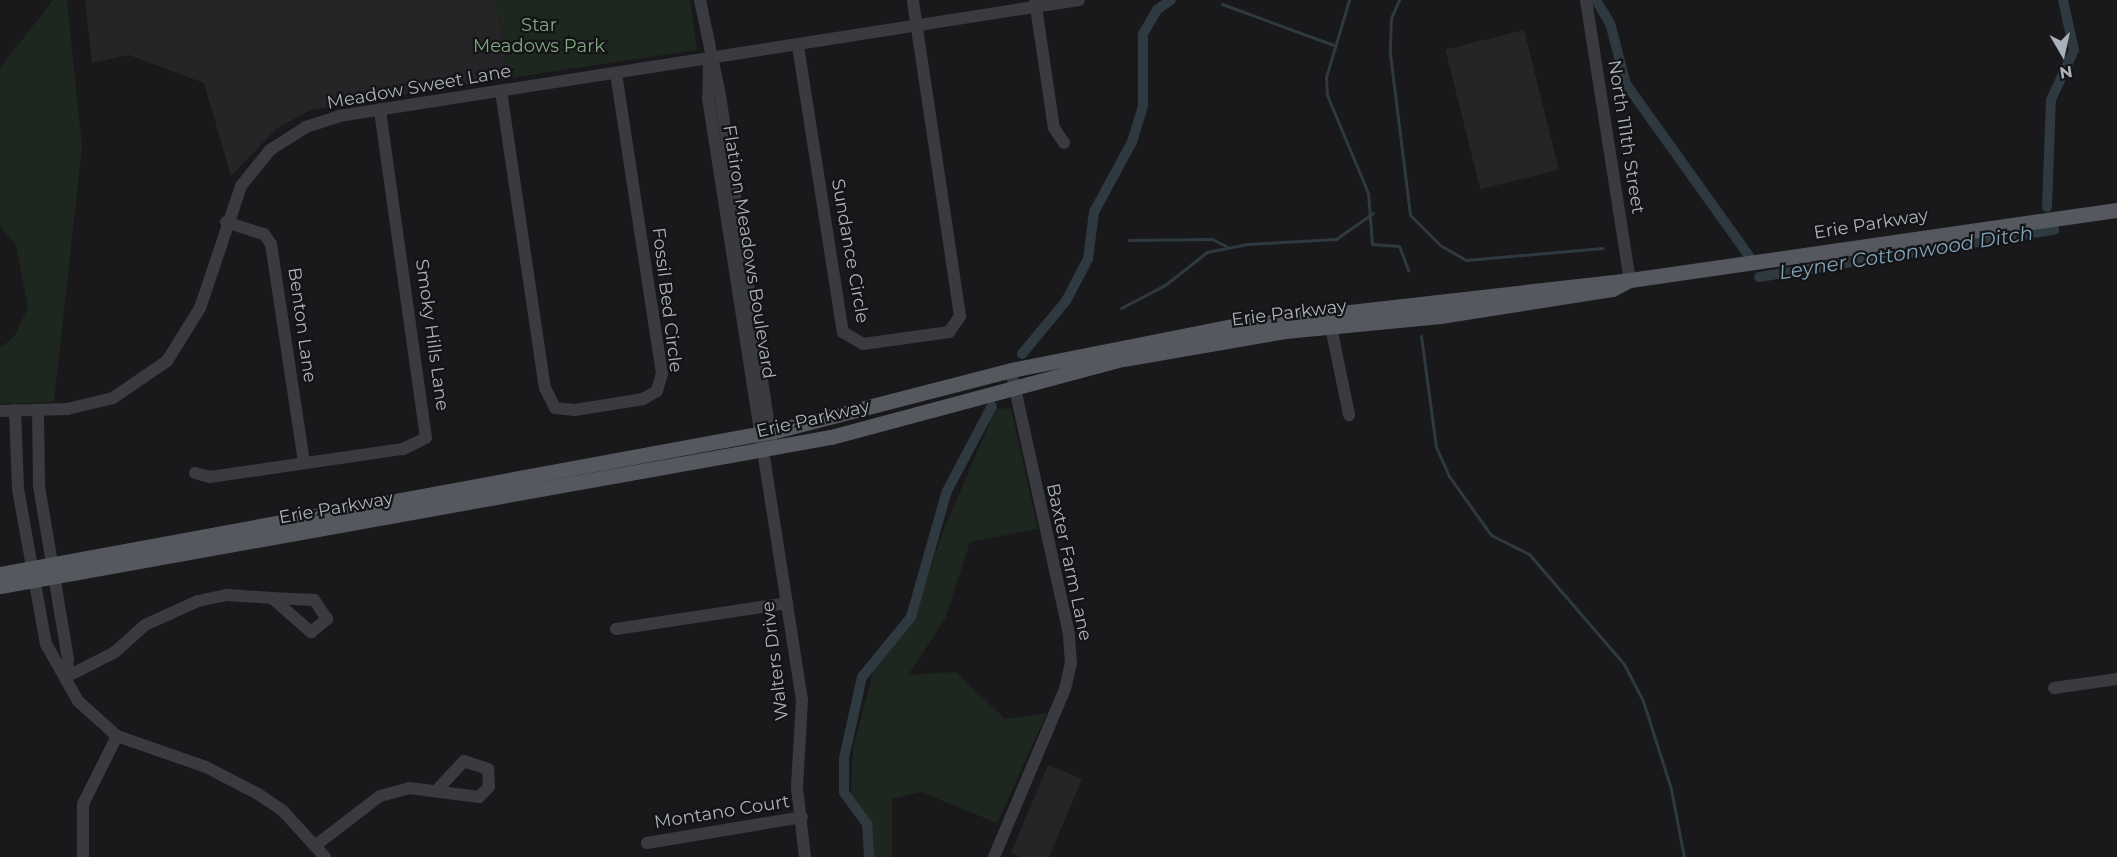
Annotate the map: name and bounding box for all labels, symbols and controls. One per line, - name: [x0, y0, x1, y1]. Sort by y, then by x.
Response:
- park label: Star Meadows Park: [473, 15, 605, 57]
- north arrow: [2033, 24, 2093, 84]
- street label: North 111th Street: [1603, 58, 1649, 216]
- street label: Meadow Sweet Lane: [325, 60, 513, 114]
- text: N: [2058, 62, 2074, 83]
- street label: Flatiron Meadows Boulevard: [718, 124, 780, 380]
- street label: Sundance Circle: [827, 177, 873, 325]
- street label: Erie Parkway: [1812, 204, 1930, 244]
- water label: Leyner Cottonwood Ditch: [1777, 221, 2035, 285]
- street label: Fossil Bed Circle: [647, 226, 687, 374]
- street label: Smoky Hills Lane: [411, 258, 453, 412]
- street label: Benton Lane: [283, 266, 321, 384]
- street label: Erie Parkway: [1230, 295, 1348, 331]
- street label: Erie Parkway: [754, 395, 872, 443]
- street label: Baxter Farm Lane: [1042, 481, 1096, 643]
- street label: Erie Parkway: [277, 487, 395, 529]
- street label: Walters Drive: [757, 600, 793, 722]
- street label: Montano Court: [653, 791, 791, 833]

